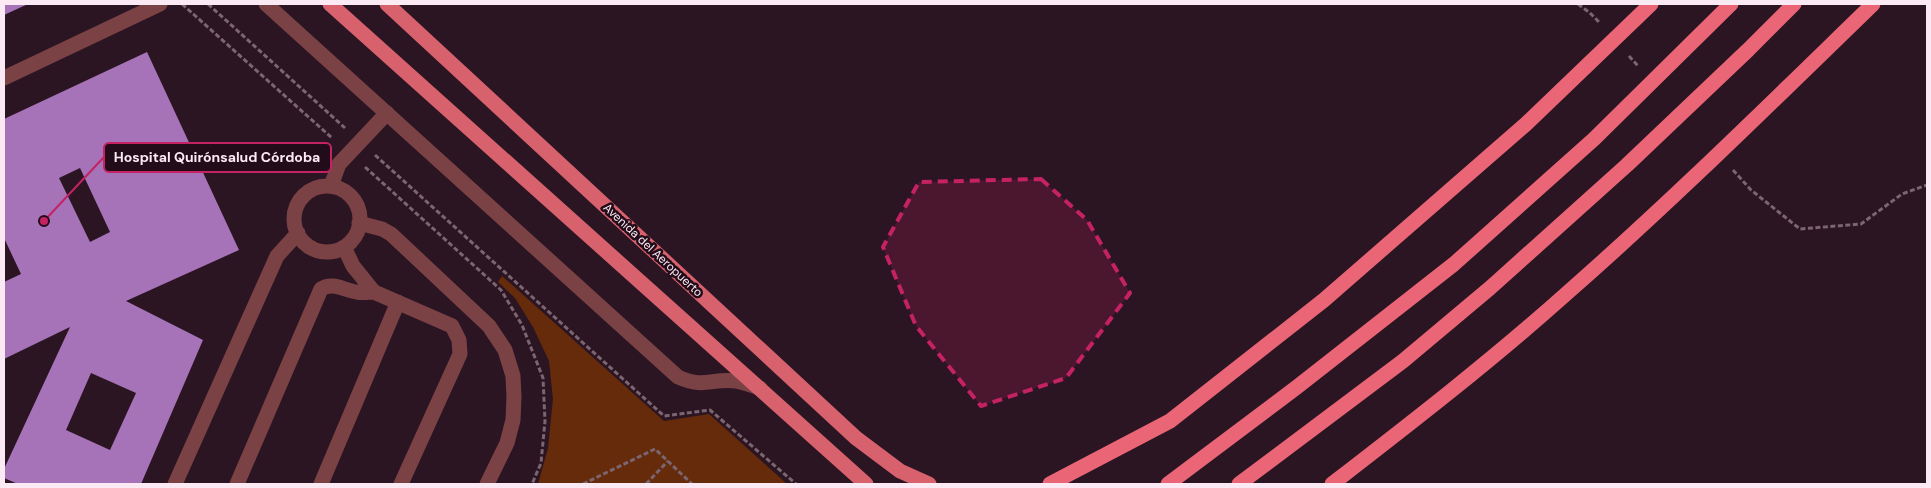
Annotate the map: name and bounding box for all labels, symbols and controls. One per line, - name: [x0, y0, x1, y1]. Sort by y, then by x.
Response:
- callout: Hospital Quirónsalud Córdoba: [104, 143, 331, 172]
- text: Hospital Quirónsalud Córdoba: [114, 148, 320, 166]
- street label: Avenida del Aeropuerto: [600, 200, 706, 300]

